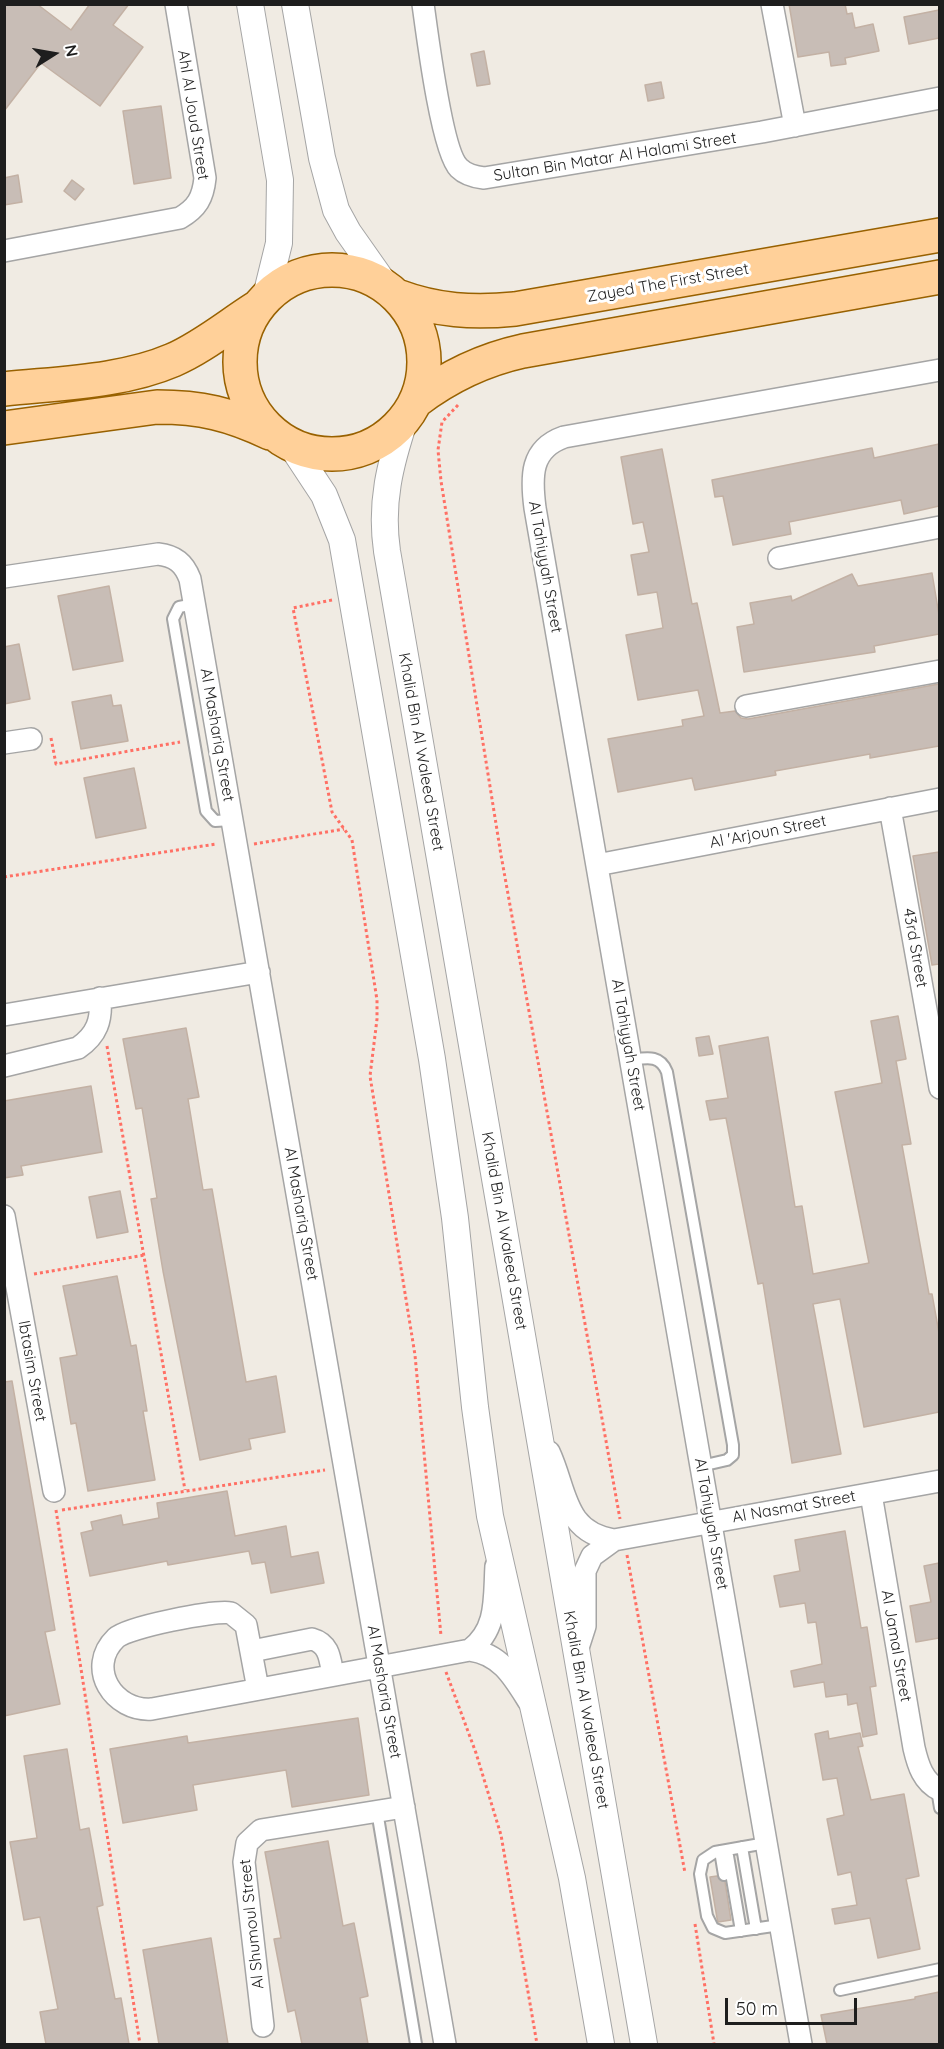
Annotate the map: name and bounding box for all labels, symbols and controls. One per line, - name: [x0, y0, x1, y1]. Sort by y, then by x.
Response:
- north arrow: [24, 24, 84, 84]
- text: N: [61, 43, 83, 58]
- street label: Ahl Al Joud Street: [173, 49, 213, 181]
- street label: Sultan Bin Matar Al Halami Street: [492, 128, 738, 186]
- street label: Zayed The First Street: [586, 259, 750, 307]
- street label: Al Tahiyyah Street: [524, 499, 566, 635]
- street label: Khalid Bin Al Waleed Street: [394, 651, 448, 853]
- street label: Al Mashariq Street: [196, 667, 238, 803]
- street label: Al 'Arjoun Street: [708, 811, 828, 853]
- street label: 43rd Street: [899, 907, 931, 989]
- street label: Al Tahiyyah Street: [607, 977, 649, 1113]
- street label: Khalid Bin Al Waleed Street: [477, 1130, 531, 1332]
- street label: Al Mashariq Street: [280, 1146, 322, 1282]
- street label: Ibtasim Street: [14, 1319, 50, 1423]
- street label: Al Tahiyyah Street: [690, 1456, 732, 1592]
- street label: Al Nasmat Street: [731, 1487, 857, 1527]
- street label: Al Jamal Street: [877, 1589, 915, 1703]
- street label: Khalid Bin Al Waleed Street: [559, 1609, 613, 1811]
- street label: Al Mashariq Street: [363, 1624, 405, 1760]
- street label: Al Shumoul Street: [236, 1858, 268, 1990]
- scale bar: [728, 1986, 860, 2024]
- text: 50 m: [736, 1997, 778, 2020]

